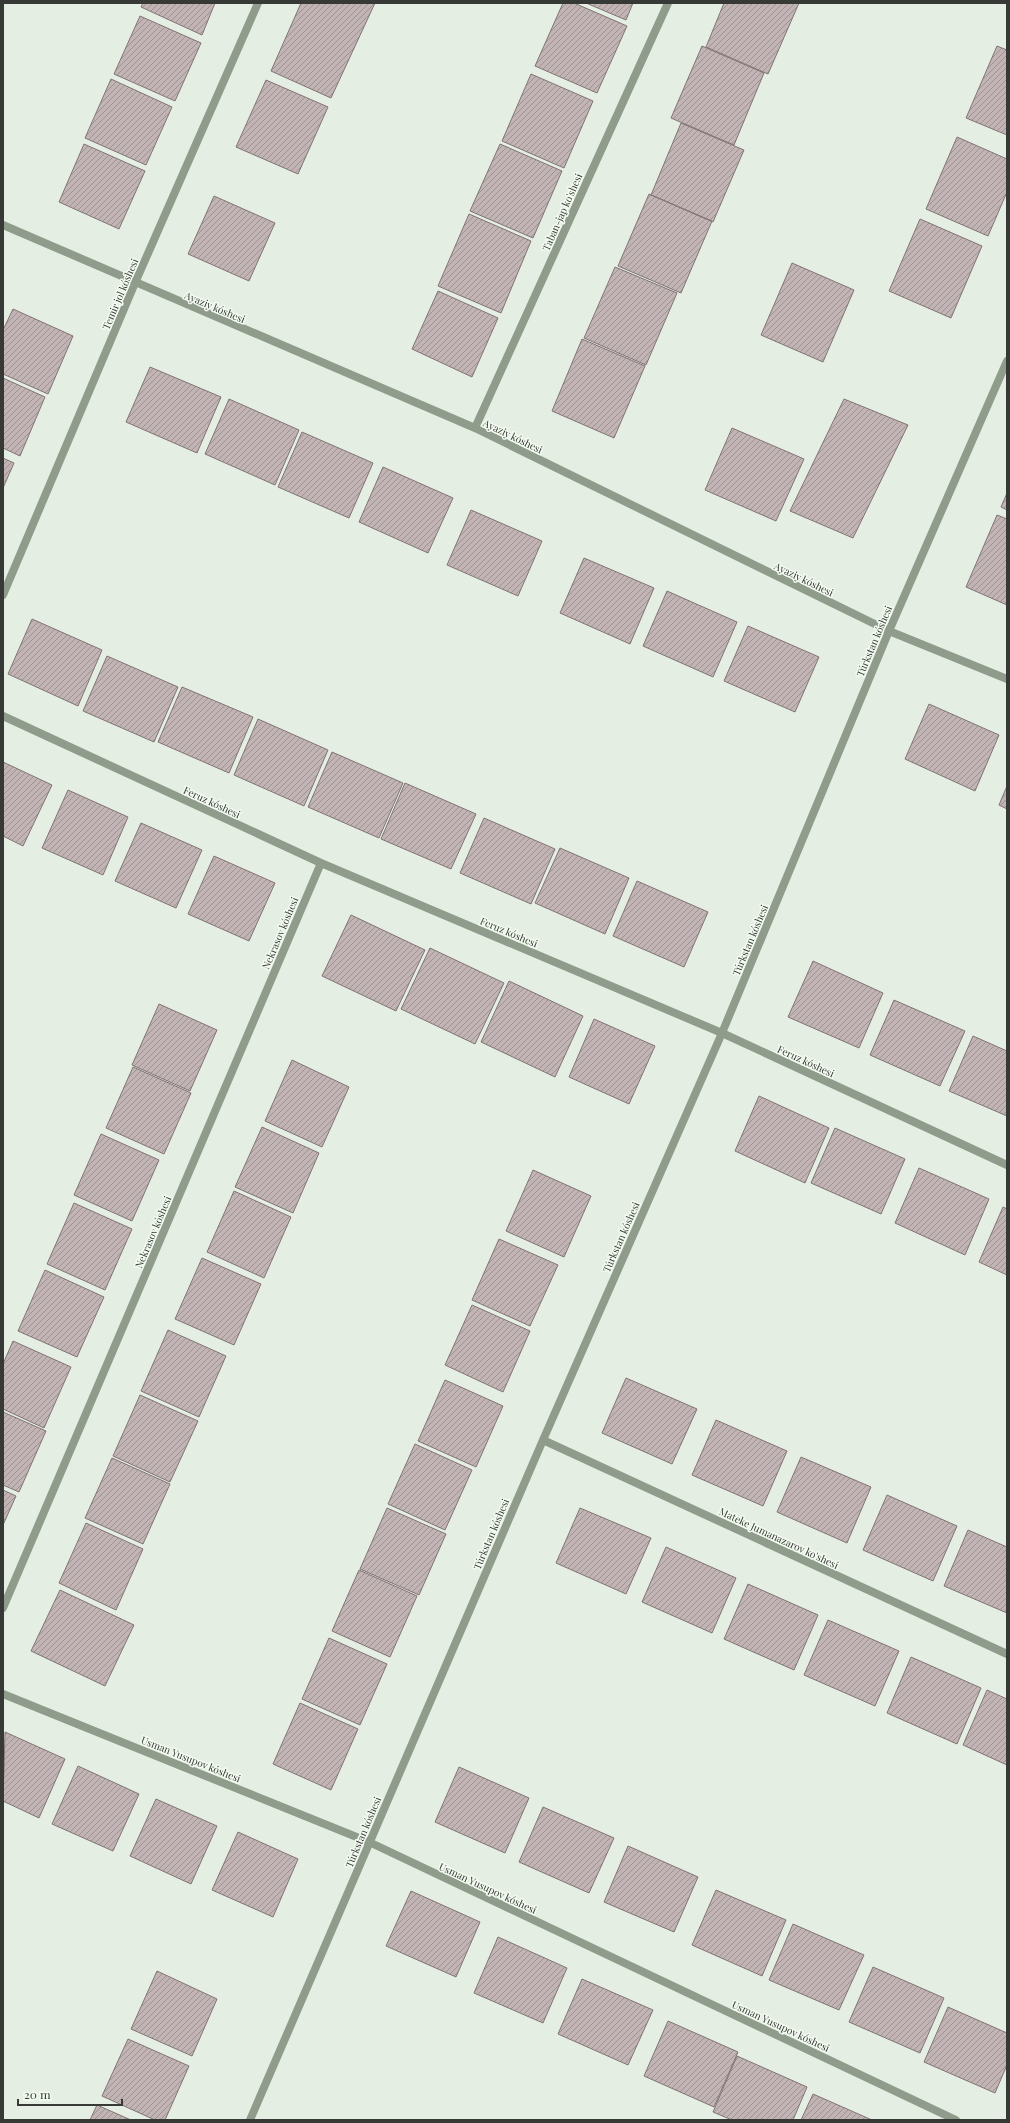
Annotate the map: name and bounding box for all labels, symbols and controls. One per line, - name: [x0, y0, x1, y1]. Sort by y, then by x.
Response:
- street label: Taban-jap ko'shesi: [539, 171, 585, 253]
- street label: Temir jol kóshesi: [99, 256, 141, 332]
- street label: Ayaziy kóshesi: [182, 288, 247, 326]
- street label: Ayaziy kóshesi: [480, 415, 545, 456]
- street label: Ayaziy kóshesi: [771, 558, 836, 599]
- street label: Túrkstan kóshesi: [853, 603, 895, 679]
- street label: Feruz kóshesi: [181, 783, 243, 821]
- street label: Nekrasov kóshesi: [258, 895, 302, 971]
- street label: Túrkstan kóshesi: [729, 902, 771, 978]
- street label: Feruz kóshesi: [478, 914, 540, 950]
- street label: Feruz kóshesi: [775, 1042, 837, 1080]
- street label: Nekrasov kóshesi: [131, 1194, 175, 1270]
- street label: Túrkstan kóshesi: [599, 1199, 643, 1274]
- street label: Túrkstan kóshesi: [470, 1496, 512, 1572]
- street label: Mateke Jumanazarov ko'shesi: [717, 1504, 841, 1572]
- street label: Usman Yusupov kóshesi: [139, 1733, 243, 1785]
- street label: Túrkstan kóshesi: [342, 1794, 384, 1870]
- street label: Usman Yusupov kóshesi: [437, 1859, 539, 1917]
- street label: Usman Yusupov kóshesi: [730, 1997, 832, 2055]
- scale bar: [18, 2081, 122, 2107]
- text: 20 m: [24, 2086, 51, 2102]

